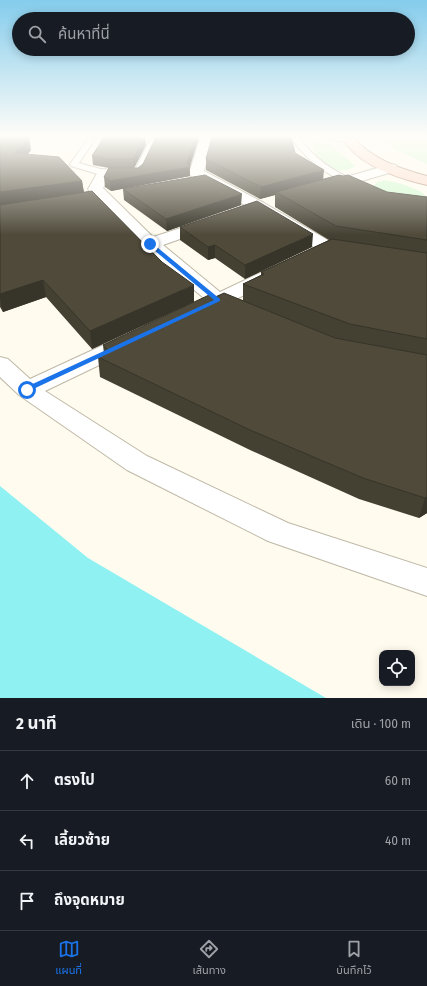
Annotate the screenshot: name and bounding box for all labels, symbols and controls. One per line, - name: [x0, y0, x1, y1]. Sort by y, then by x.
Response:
- search box: [12, 12, 415, 56]
- icon: search: [26, 23, 48, 45]
- text: ค้นหาที่นี่: [58, 25, 110, 43]
- route end: [141, 235, 159, 253]
- route start: [18, 381, 36, 399]
- map controls: [379, 650, 415, 686]
- button: locate: [379, 650, 415, 686]
- text: 2 นาที: [16, 713, 57, 734]
- text: เดิน · 100 m: [351, 716, 411, 731]
- icon: ahead: [16, 770, 38, 792]
- text: ตรงไป: [54, 771, 95, 789]
- text: 60 m: [385, 773, 411, 788]
- icon: left: [16, 830, 38, 852]
- text: เลี้ยวซ้าย: [54, 831, 110, 849]
- text: 40 m: [385, 833, 411, 848]
- icon: arrive: [16, 890, 38, 912]
- text: ถึงจุดหมาย: [54, 891, 125, 909]
- tab: แผนที่: [55, 938, 82, 979]
- tab: เส้นทาง: [193, 938, 226, 979]
- tab: บันทึกไว้: [336, 938, 372, 979]

